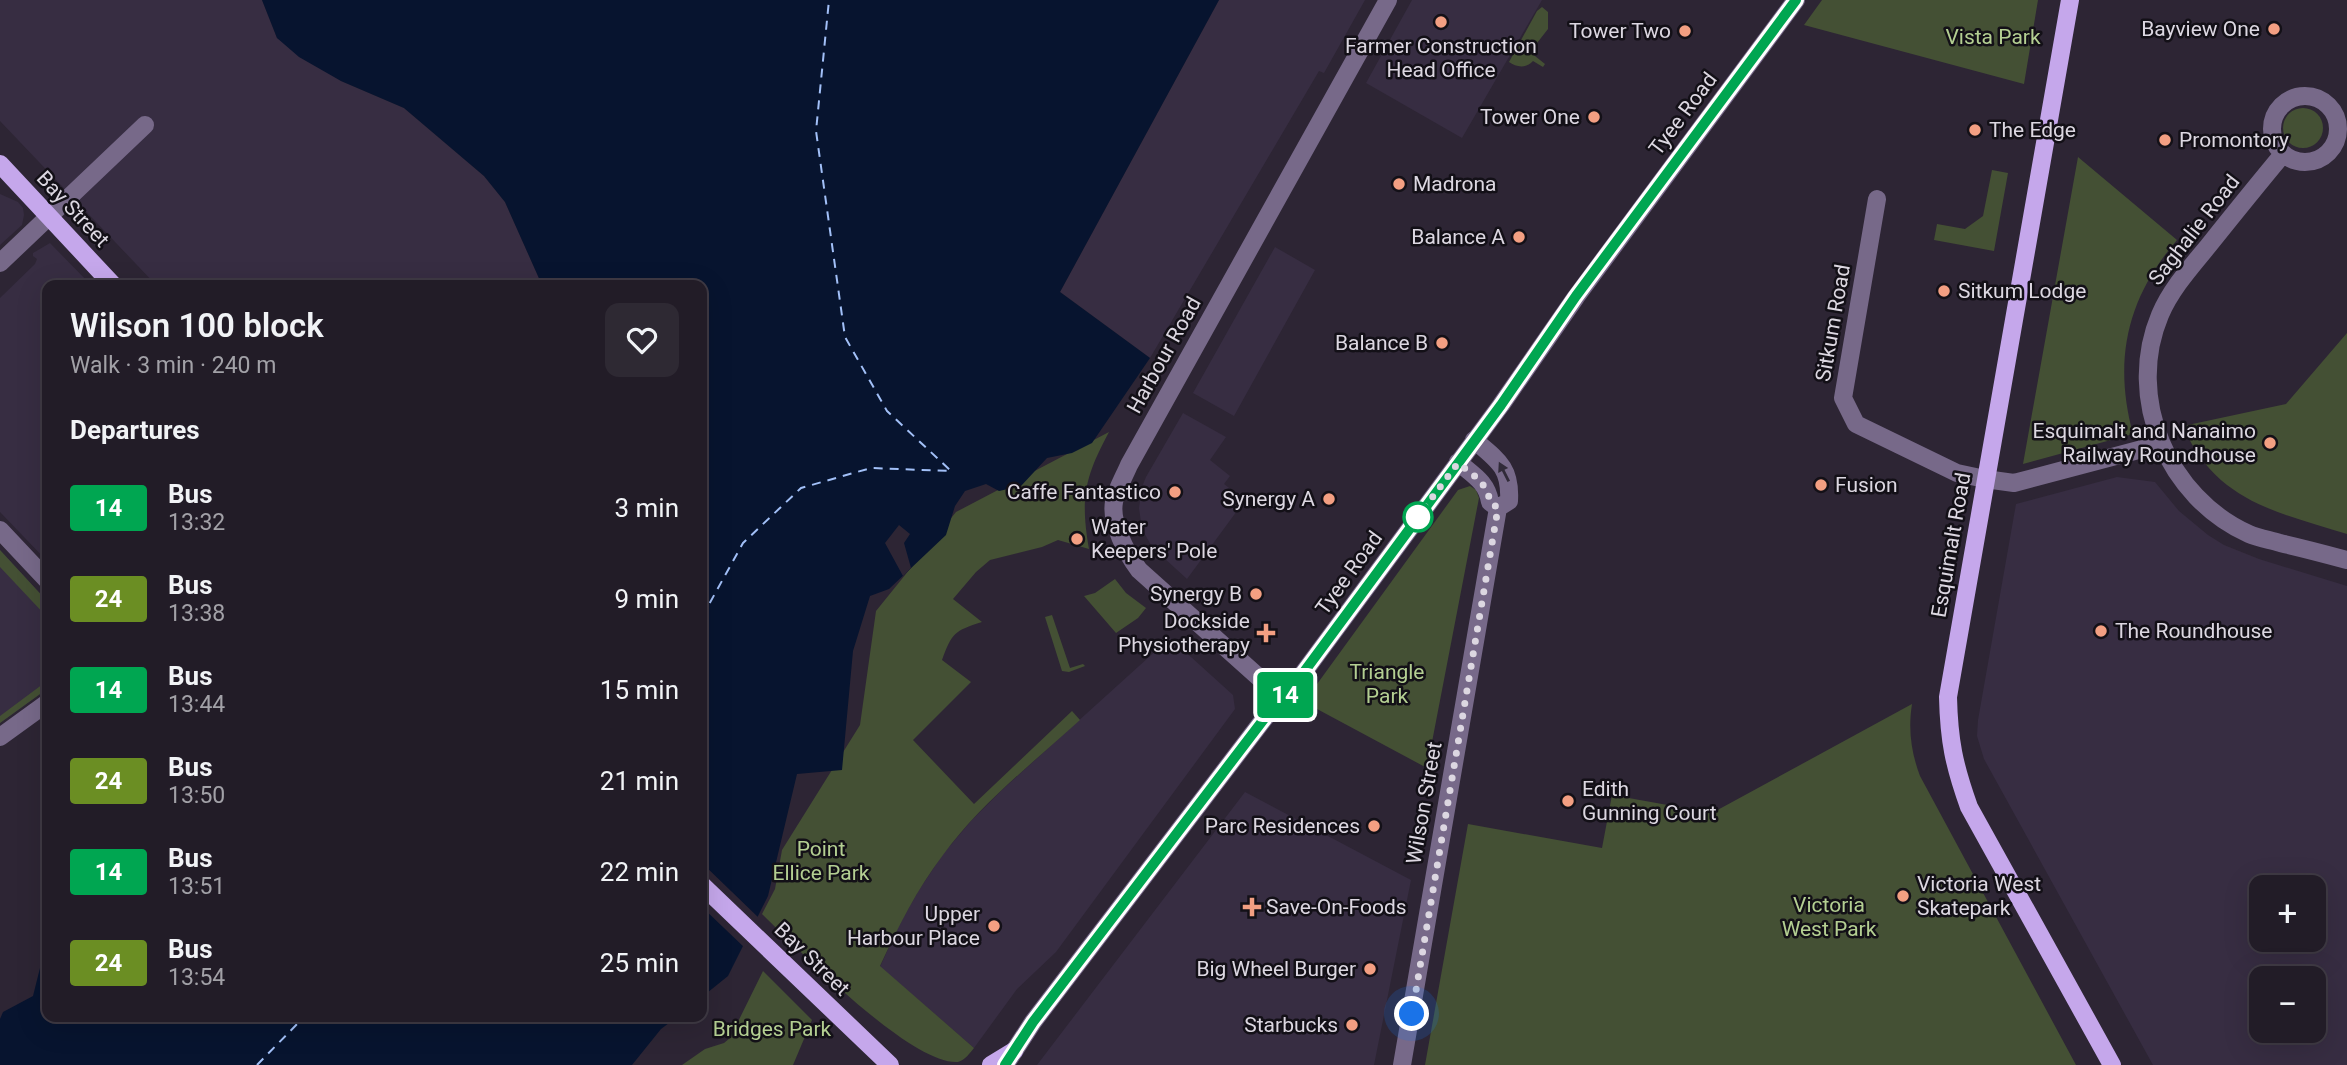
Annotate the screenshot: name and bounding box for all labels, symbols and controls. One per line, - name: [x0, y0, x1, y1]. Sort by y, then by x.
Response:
- marker: Farmer Construction Head Office: [1433, 14, 1449, 30]
- place label: Bayview One: [2141, 17, 2260, 41]
- place label: Tower Two: [1569, 19, 1671, 43]
- marker: Bayview One: [2266, 21, 2282, 37]
- marker: Tower Two: [1677, 23, 1693, 39]
- park label: Vista Park: [1945, 25, 2041, 49]
- place label: Farmer Construction Head Office: [1345, 34, 1537, 82]
- street label: Tyee Road: [1644, 68, 1722, 160]
- place label: Tower One: [1480, 105, 1580, 129]
- marker: Tower One: [1586, 109, 1602, 125]
- place label: The Edge: [1989, 118, 2076, 142]
- marker: The Edge: [1967, 122, 1983, 138]
- place label: Promontory: [2179, 128, 2289, 152]
- marker: Promontory: [2157, 132, 2173, 148]
- street label: Bay Street: [32, 166, 114, 252]
- street label: Saghalie Road: [2143, 170, 2245, 290]
- place label: Madrona: [1413, 172, 1497, 196]
- marker: Madrona: [1391, 176, 1407, 192]
- place label: Balance A: [1411, 225, 1505, 249]
- marker: Balance A: [1511, 229, 1527, 245]
- street label: Sitkum Road: [1811, 263, 1855, 383]
- place label: Sitkum Lodge: [1958, 279, 2086, 303]
- marker: Sitkum Lodge: [1936, 283, 1952, 299]
- street label: Harbour Road: [1122, 293, 1206, 417]
- button: heart: [605, 303, 679, 377]
- text: Wilson 100 block: [70, 306, 324, 345]
- place label: Balance B: [1335, 331, 1428, 355]
- marker: Balance B: [1434, 335, 1450, 351]
- text: Walk · 3 min · 240 m: [70, 352, 276, 379]
- text: Departures: [70, 415, 200, 445]
- place label: Esquimalt and Nanaimo Railway Roundhouse: [2033, 419, 2256, 467]
- marker: Esquimalt and Nanaimo Railway Roundhouse: [2262, 435, 2278, 451]
- one-way arrow: [1498, 461, 1510, 481]
- street label: Esquimalt Road: [1926, 471, 1976, 619]
- place label: Fusion: [1835, 473, 1897, 497]
- marker: Fusion: [1813, 477, 1829, 493]
- text: Bus: [168, 479, 213, 509]
- place label: Caffe Fantastico: [1007, 480, 1161, 504]
- marker: Caffe Fantastico: [1167, 484, 1183, 500]
- place label: Synergy A: [1222, 487, 1315, 511]
- marker: Synergy A: [1321, 491, 1337, 507]
- text: 3 min: [614, 493, 679, 523]
- text: 14: [95, 494, 122, 522]
- unlabelled marker: [1403, 502, 1433, 532]
- text: 13:32: [168, 509, 225, 536]
- place label: Water Keepers' Pole: [1091, 515, 1217, 563]
- street label: Tyee Road: [1311, 527, 1387, 619]
- marker: Water Keepers' Pole: [1069, 531, 1085, 547]
- text: Bus: [168, 570, 213, 600]
- place label: Synergy B: [1150, 582, 1242, 606]
- text: 9 min: [614, 584, 679, 614]
- text: 24: [95, 585, 122, 613]
- marker: Synergy B: [1248, 586, 1264, 602]
- text: 13:38: [168, 600, 225, 627]
- place label: Dockside Physiotherapy: [1118, 609, 1250, 657]
- place label: The Roundhouse: [2115, 619, 2272, 643]
- marker: Dockside Physiotherapy: [1256, 623, 1276, 643]
- marker: The Roundhouse: [2093, 623, 2109, 639]
- park label: Triangle Park: [1349, 660, 1425, 708]
- text: Bus: [168, 661, 213, 691]
- line badge: 14: [1254, 672, 1316, 718]
- text: 15 min: [600, 675, 679, 705]
- text: 14: [95, 676, 122, 704]
- text: 14: [1271, 681, 1299, 709]
- text: 13:44: [168, 691, 225, 718]
- street label: Wilson Street: [1401, 740, 1447, 866]
- text: Bus: [168, 752, 213, 782]
- text: 21 min: [600, 766, 679, 796]
- text: 24: [95, 767, 122, 795]
- place label: Edith Gunning Court: [1582, 777, 1717, 825]
- text: 13:50: [168, 782, 225, 809]
- marker: Edith Gunning Court: [1560, 793, 1576, 809]
- place label: Parc Residences: [1205, 814, 1360, 838]
- marker: Parc Residences: [1366, 818, 1382, 834]
- park label: Point Ellice Park: [773, 837, 870, 885]
- text: Bus: [168, 843, 213, 873]
- text: 22 min: [600, 857, 679, 887]
- text: 14: [95, 858, 122, 886]
- place label: Victoria West Skatepark: [1917, 872, 2041, 920]
- text: 13:51: [168, 873, 225, 900]
- map controls: [2249, 875, 2326, 1043]
- button: +: [2249, 875, 2326, 952]
- marker: Victoria West Skatepark: [1895, 888, 1911, 904]
- park label: Victoria West Park: [1782, 893, 1877, 941]
- place label: Save-On-Foods: [1266, 895, 1407, 919]
- marker: Save-On-Foods: [1244, 899, 1260, 915]
- place label: Upper Harbour Place: [847, 902, 980, 950]
- street label: Bay Street: [770, 917, 855, 1001]
- marker: Upper Harbour Place: [986, 918, 1002, 934]
- text: Bus: [168, 934, 213, 964]
- text: 25 min: [600, 948, 679, 978]
- text: 24: [95, 949, 122, 977]
- place label: Big Wheel Burger: [1196, 957, 1356, 981]
- marker: Big Wheel Burger: [1362, 961, 1378, 977]
- text: 13:54: [168, 964, 225, 991]
- button: −: [2249, 966, 2326, 1043]
- your location: [1394, 996, 1429, 1031]
- place label: Starbucks: [1244, 1013, 1338, 1037]
- park label: Bridges Park: [713, 1017, 832, 1041]
- marker: Starbucks: [1344, 1017, 1360, 1033]

